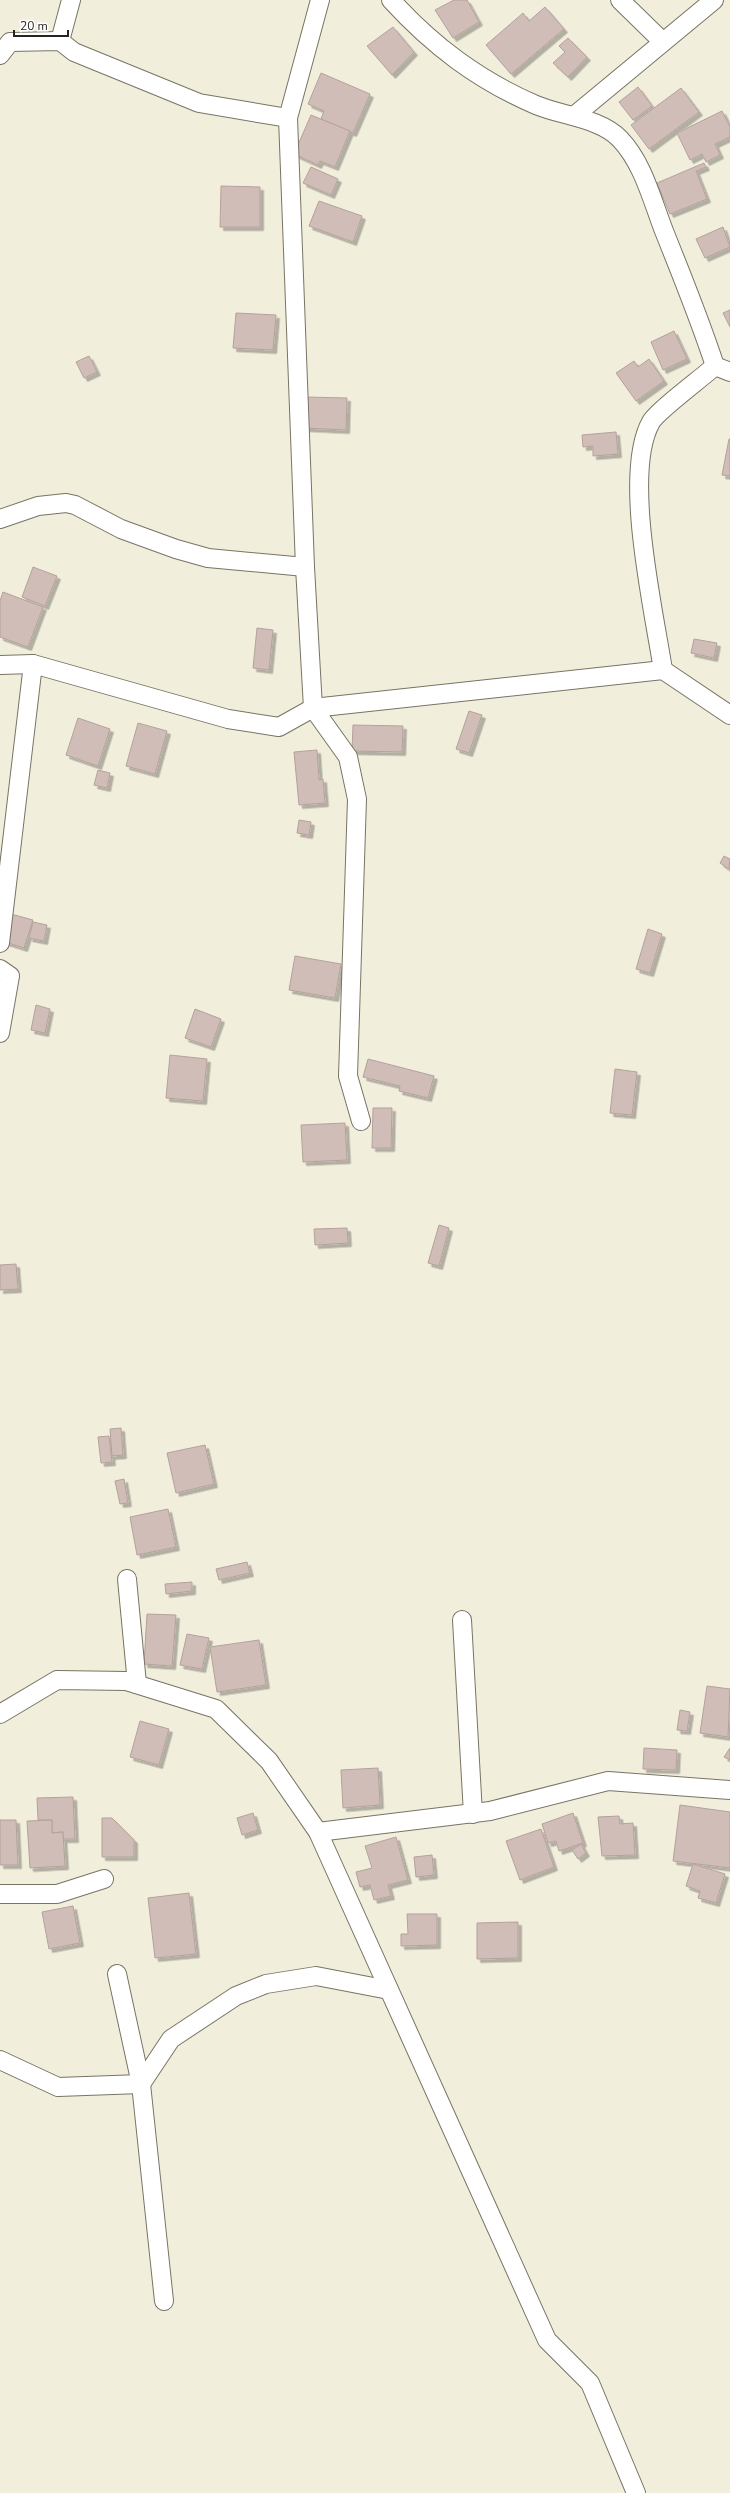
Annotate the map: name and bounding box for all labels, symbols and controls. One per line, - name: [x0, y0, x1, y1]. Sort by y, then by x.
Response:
- scale bar: [14, 12, 68, 38]
- text: 20 m: [20, 18, 48, 34]

